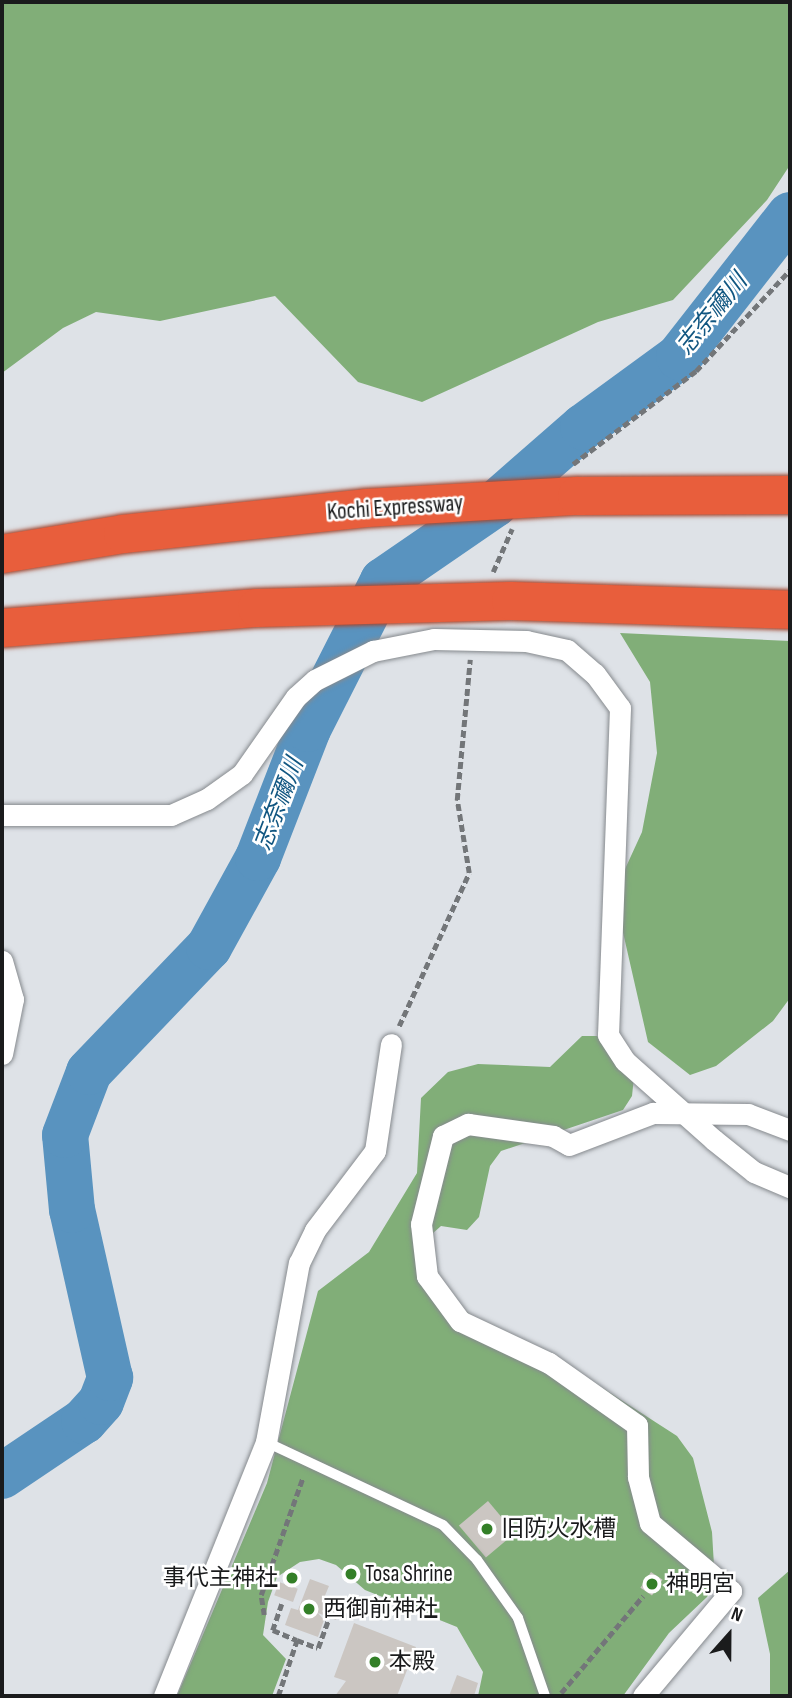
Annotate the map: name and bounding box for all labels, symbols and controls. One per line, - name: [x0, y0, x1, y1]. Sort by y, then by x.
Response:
- water label: 志奈禰川: [671, 268, 753, 360]
- street label: Kochi Expressway: [326, 489, 464, 527]
- water label: 志奈禰川: [248, 754, 310, 854]
- place label: 旧防火水槽: [501, 1515, 616, 1543]
- marker: 旧防火水槽: [479, 1521, 495, 1537]
- place label: Tosa Shrine: [365, 1560, 453, 1588]
- place label: 事代主神社: [163, 1564, 278, 1592]
- marker: Tosa Shrine: [343, 1566, 359, 1582]
- marker: 事代主神社: [284, 1570, 300, 1586]
- place label: 神明宮: [666, 1570, 735, 1598]
- marker: 神明宮: [644, 1576, 660, 1592]
- place label: 西御前神社: [323, 1595, 438, 1623]
- north arrow: [694, 1600, 764, 1670]
- marker: 西御前神社: [301, 1601, 317, 1617]
- text: N: [728, 1602, 746, 1627]
- place label: 本殿: [389, 1648, 435, 1676]
- marker: 本殿: [367, 1654, 383, 1670]

